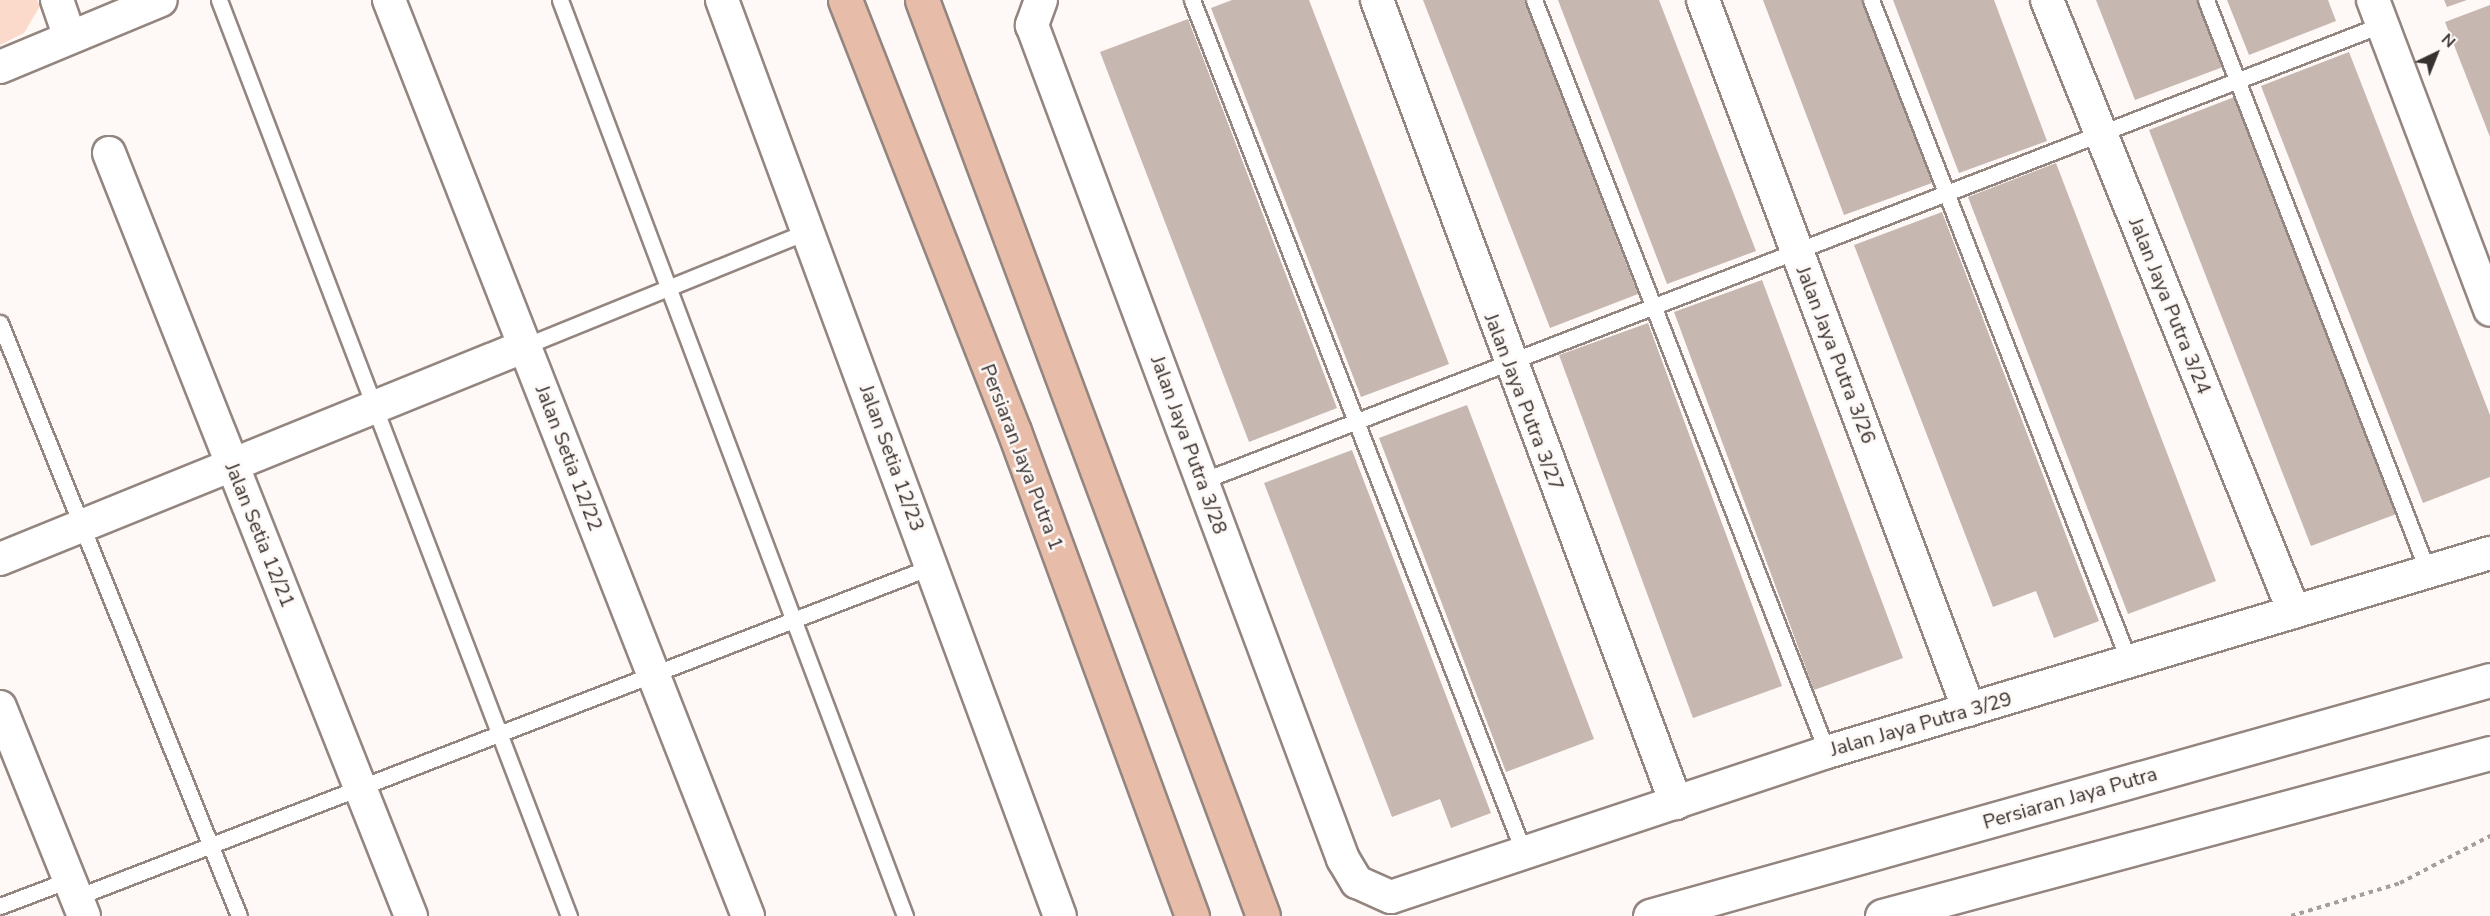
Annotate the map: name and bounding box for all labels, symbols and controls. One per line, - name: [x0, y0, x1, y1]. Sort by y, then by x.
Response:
- north arrow: [2406, 24, 2466, 84]
- text: N: [2436, 29, 2460, 53]
- street label: Jalan Jaya Putra 3/24: [2124, 214, 2216, 398]
- street label: Jalan Jaya Putra 3/26: [1791, 263, 1881, 447]
- street label: Jalan Jaya Putra 3/27: [1479, 310, 1569, 494]
- street label: Jalan Jaya Putra 3/28: [1146, 353, 1232, 537]
- street label: Persiaran Jaya Putra 1: [975, 361, 1069, 553]
- street label: Jalan Setia 12/22: [530, 382, 608, 534]
- street label: Jalan Setia 12/23: [854, 382, 930, 534]
- street label: Jalan Setia 12/21: [220, 459, 300, 611]
- street label: Jalan Jaya Putra 3/29: [1827, 687, 2015, 761]
- street label: Persiaran Jaya Putra: [1980, 762, 2160, 834]

